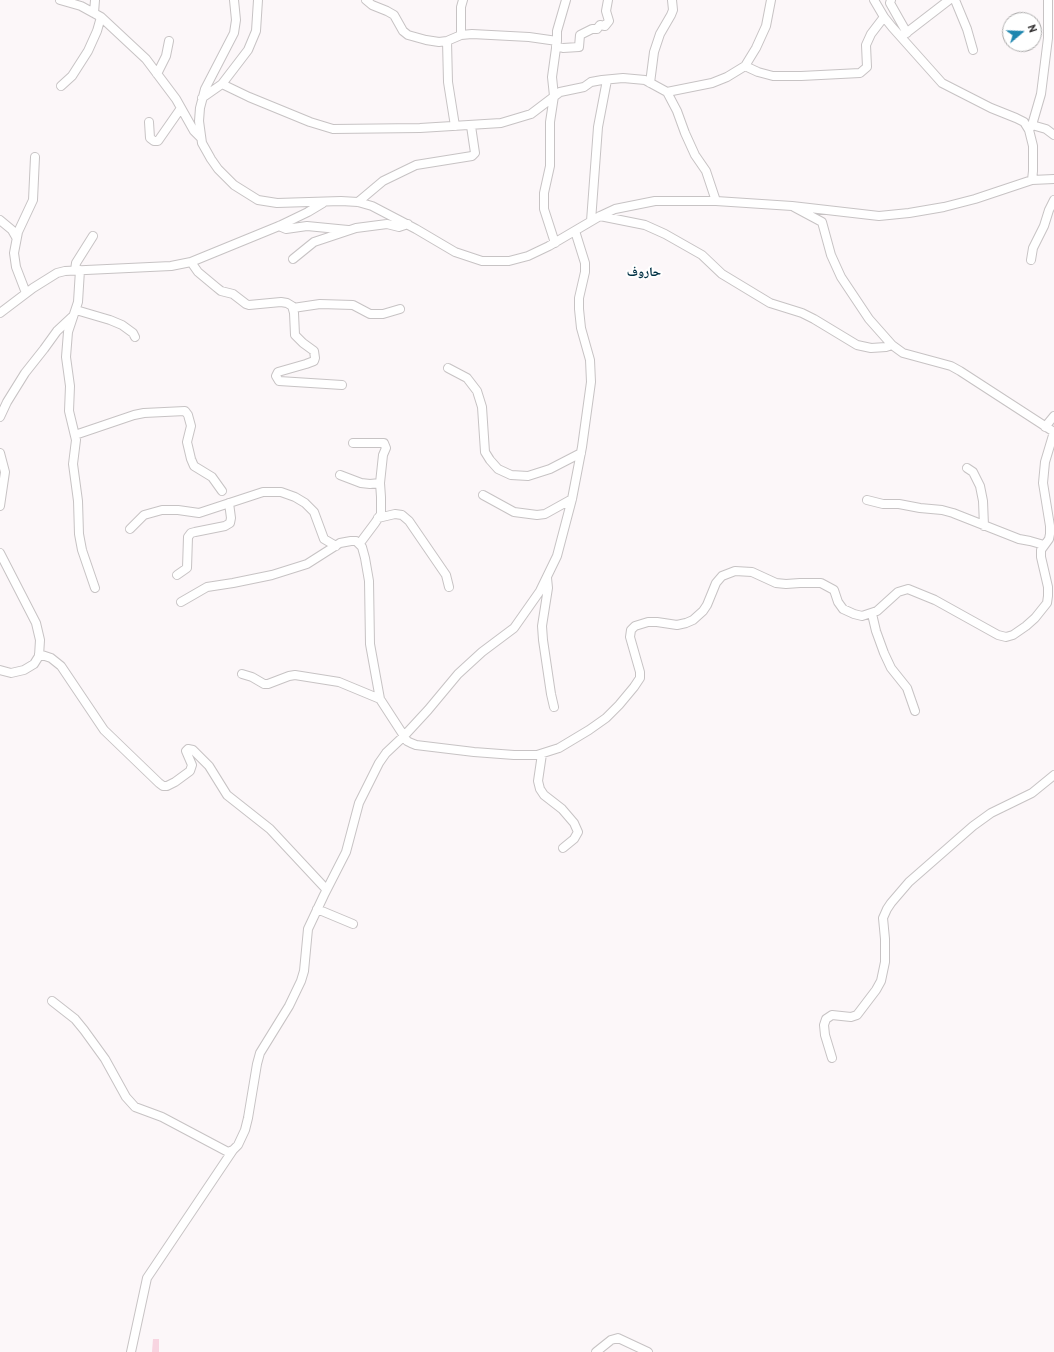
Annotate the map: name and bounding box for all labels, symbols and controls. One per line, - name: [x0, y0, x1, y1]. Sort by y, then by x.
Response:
- north arrow: [1002, 12, 1042, 52]
- text: N: [1025, 23, 1040, 34]
- district label: حاروف: [627, 264, 661, 280]

